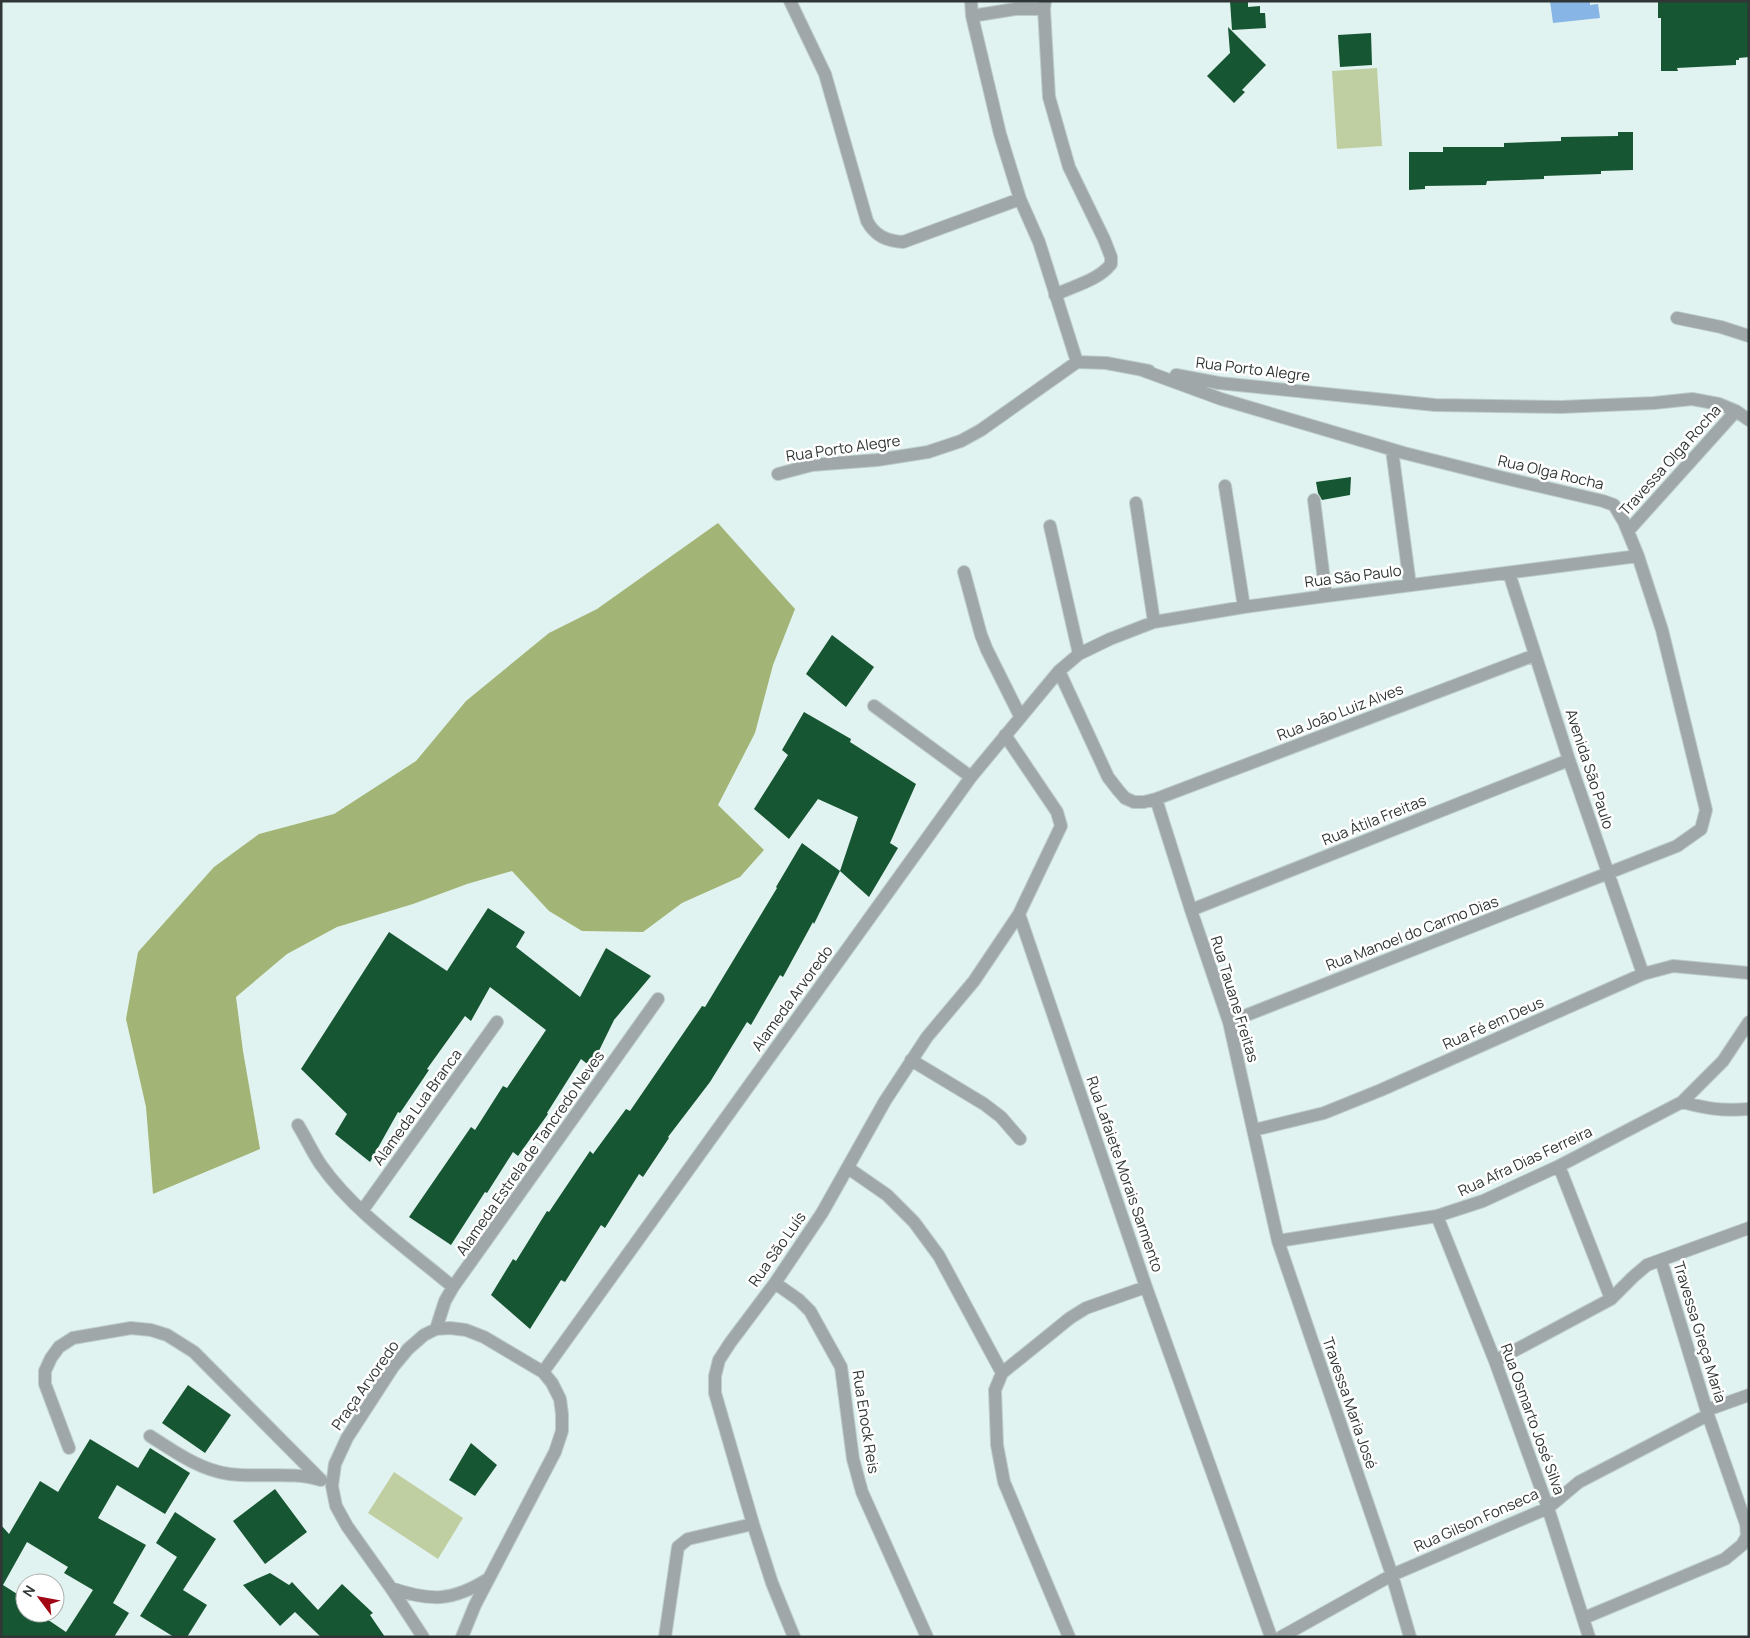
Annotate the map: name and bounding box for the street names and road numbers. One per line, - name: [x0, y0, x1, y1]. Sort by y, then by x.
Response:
- street label: Rua Porto Alegre: [1195, 352, 1312, 386]
- street label: Travessa Olga Rocha: [1614, 400, 1726, 520]
- street label: Rua Porto Alegre: [784, 430, 902, 466]
- street label: Rua Olga Rocha: [1496, 450, 1606, 494]
- street label: Rua São Paulo: [1303, 560, 1403, 592]
- street label: Rua João Luiz Alves: [1274, 678, 1406, 746]
- street label: Avenida São Paulo: [1561, 706, 1619, 832]
- street label: Rua Átila Freitas: [1319, 790, 1429, 850]
- street label: Rua Manoel do Carmo Dias: [1323, 890, 1501, 976]
- street label: Rua Tauane Freitas: [1206, 933, 1264, 1065]
- street label: Alameda Arvoredo: [747, 941, 838, 1055]
- street label: Rua Fé em Deus: [1439, 991, 1547, 1055]
- street label: Alameda Lua Branca: [368, 1045, 466, 1169]
- street label: Alameda Estrela de Tancredo Neves: [451, 1046, 609, 1260]
- street label: Rua Lafaiete Morais Sarmento: [1082, 1073, 1168, 1275]
- street label: Rua Afra Dias Ferreira: [1454, 1121, 1596, 1201]
- street label: Rua São Luís: [743, 1207, 811, 1291]
- street label: Travessa Greça Maria: [1668, 1259, 1732, 1405]
- street label: Travessa Maria José: [1318, 1334, 1382, 1472]
- street label: Praça Arvoredo: [326, 1336, 404, 1434]
- street label: Rua Osmarto José Silva: [1496, 1340, 1570, 1498]
- street label: Rua Enock Reis: [847, 1369, 885, 1475]
- street label: Rua Gilson Fonseca: [1410, 1483, 1542, 1557]

